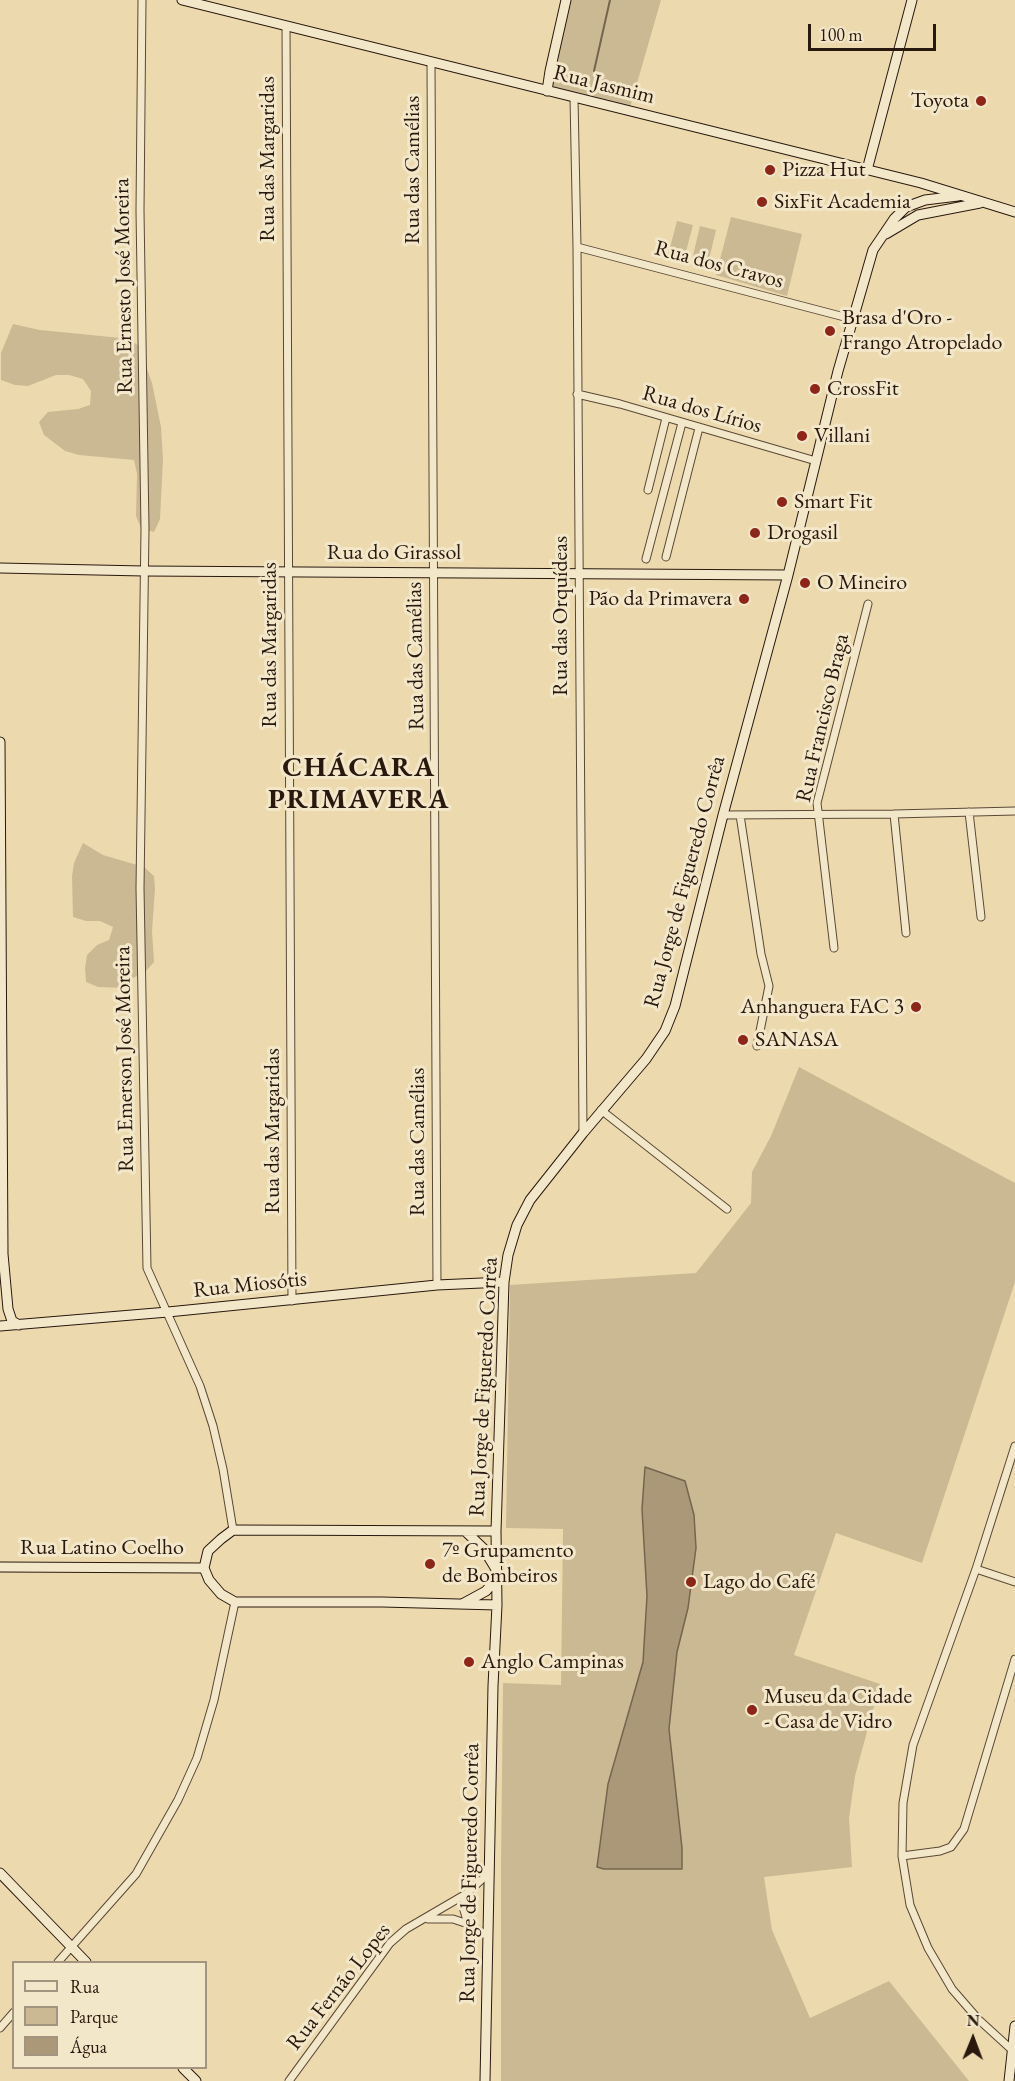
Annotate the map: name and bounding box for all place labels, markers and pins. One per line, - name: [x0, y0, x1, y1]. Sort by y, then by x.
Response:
- place label: Toyota: [911, 88, 969, 114]
- marker: Toyota: [974, 94, 988, 108]
- place label: Pizza Hut: [782, 157, 866, 183]
- marker: Pizza Hut: [763, 163, 777, 177]
- place label: SixFit Academia: [774, 189, 911, 215]
- marker: SixFit Academia: [755, 195, 769, 209]
- place label: Brasa d'Oro - Frango Atropelado: [842, 305, 1002, 356]
- marker: Brasa d'Oro - Frango Atropelado: [823, 324, 837, 338]
- place label: CrossFit: [827, 376, 899, 402]
- marker: CrossFit: [808, 382, 822, 396]
- place label: Villani: [814, 423, 870, 449]
- marker: Villani: [795, 429, 809, 443]
- place label: Smart Fit: [794, 489, 872, 515]
- marker: Smart Fit: [775, 495, 789, 509]
- place label: Drogasil: [767, 520, 838, 546]
- marker: Drogasil: [748, 526, 762, 540]
- place label: O Mineiro: [817, 570, 907, 596]
- marker: O Mineiro: [798, 576, 812, 590]
- place label: Pão da Primavera: [588, 586, 732, 612]
- marker: Pão da Primavera: [737, 592, 751, 606]
- place label: Anhanguera FAC 3: [740, 994, 904, 1020]
- marker: Anhanguera FAC 3: [909, 1000, 923, 1014]
- place label: SANASA: [755, 1027, 839, 1053]
- marker: SANASA: [736, 1033, 750, 1047]
- place label: 7º Grupamento de Bombeiros: [442, 1538, 574, 1590]
- marker: 7º Grupamento de Bombeiros: [423, 1557, 437, 1571]
- place label: Lago do Café: [703, 1569, 815, 1595]
- marker: Lago do Café: [684, 1575, 698, 1589]
- place label: Anglo Campinas: [481, 1649, 624, 1675]
- marker: Anglo Campinas: [462, 1655, 476, 1669]
- place label: Museu da Cidade - Casa de Vidro: [764, 1684, 912, 1736]
- marker: Museu da Cidade - Casa de Vidro: [745, 1703, 759, 1717]

